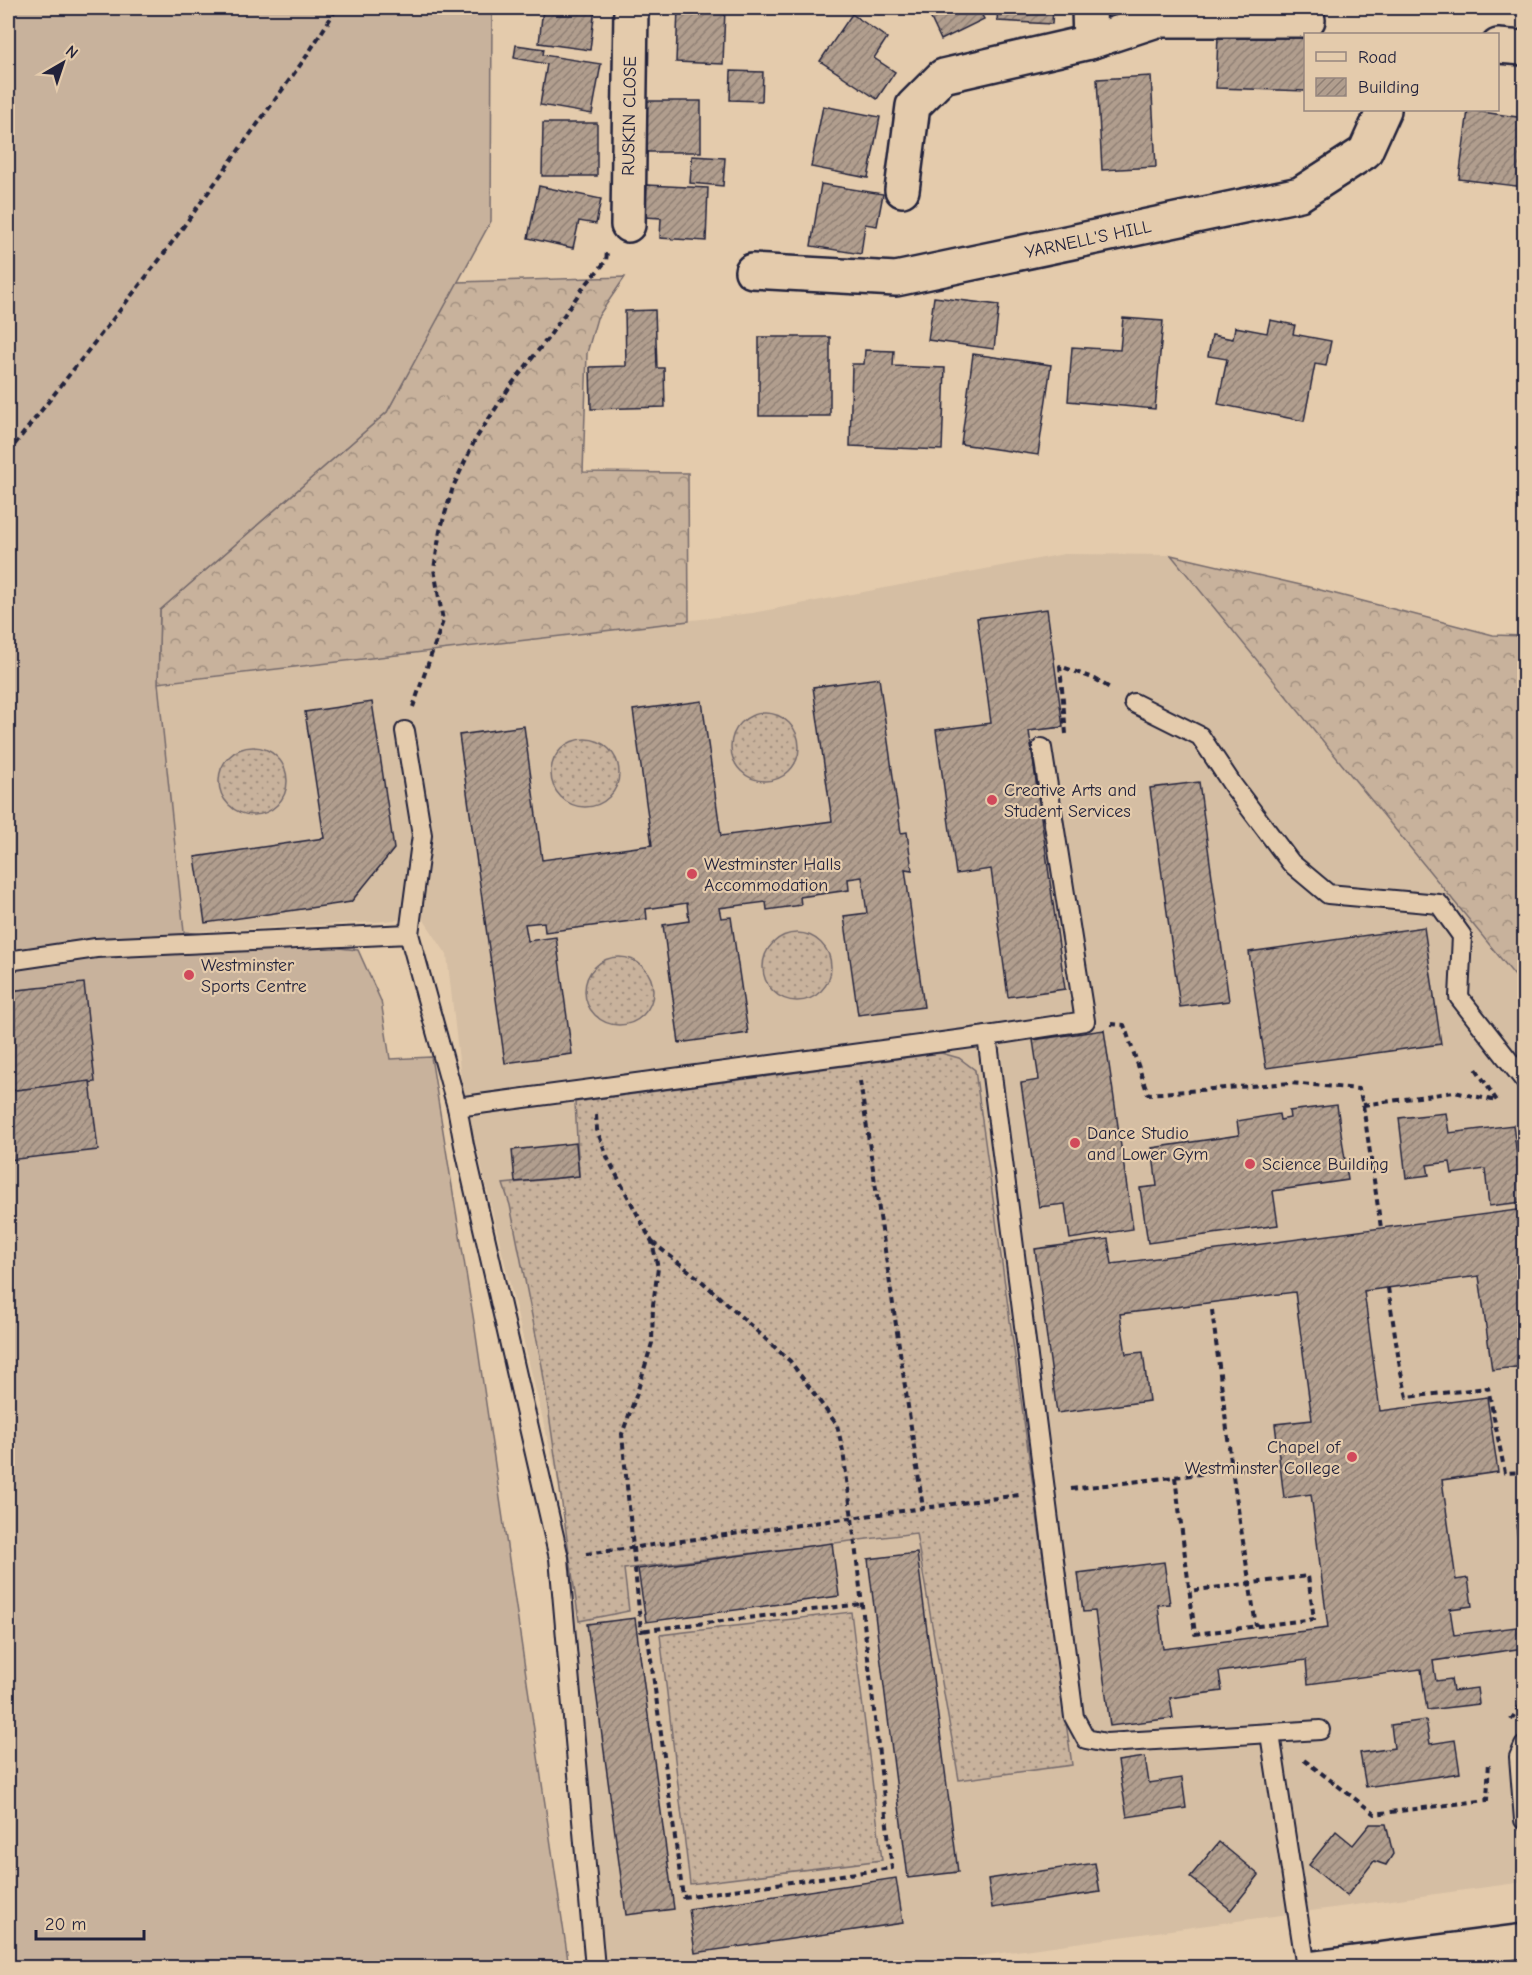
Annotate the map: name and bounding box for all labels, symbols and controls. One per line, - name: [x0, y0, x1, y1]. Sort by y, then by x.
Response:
- north arrow: [33, 33, 93, 93]
- legend: [1304, 33, 1499, 111]
- text: N: [62, 42, 82, 62]
- text: Road: [1358, 47, 1397, 68]
- street label: RUSKIN CLOSE: [618, 56, 641, 176]
- text: Building: [1358, 77, 1420, 98]
- street label: YARNELL'S HILL: [1023, 216, 1153, 263]
- place label: Creative Arts and Student Services: [1004, 780, 1137, 822]
- marker: Creative Arts and Student Services: [985, 793, 999, 807]
- place label: Westminster Halls Accommodation: [704, 854, 841, 896]
- marker: Westminster Halls Accommodation: [685, 867, 699, 881]
- place label: Westminster Sports Centre: [201, 955, 307, 997]
- marker: Westminster Sports Centre: [182, 968, 196, 982]
- place label: Dance Studio and Lower Gym: [1087, 1123, 1208, 1165]
- marker: Dance Studio and Lower Gym: [1068, 1136, 1082, 1150]
- place label: Science Building: [1262, 1154, 1389, 1175]
- marker: Science Building: [1243, 1157, 1257, 1171]
- place label: Chapel of Westminster College: [1185, 1437, 1341, 1479]
- marker: Chapel of Westminster College: [1345, 1450, 1359, 1464]
- scale bar: [36, 1903, 144, 1941]
- text: 20 m: [45, 1914, 86, 1935]

